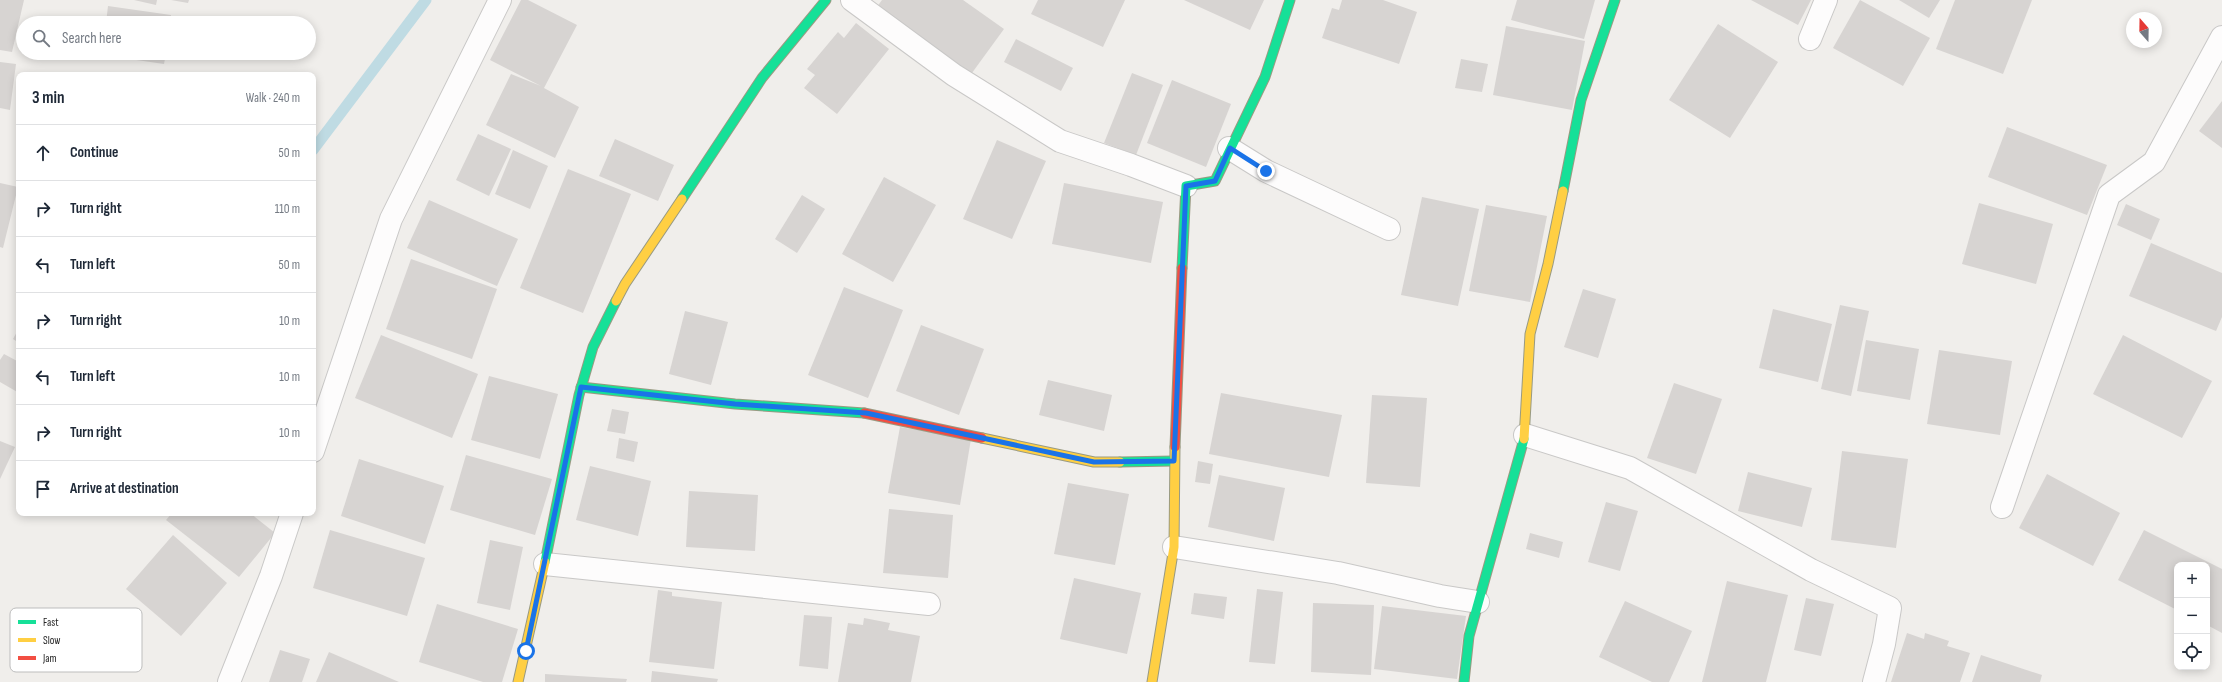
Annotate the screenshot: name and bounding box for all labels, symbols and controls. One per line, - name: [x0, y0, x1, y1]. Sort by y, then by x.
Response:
- north arrow: [2126, 12, 2162, 48]
- search box: [16, 16, 316, 60]
- icon: search: [30, 27, 52, 49]
- text: Search here: [62, 29, 122, 48]
- text: 3 min: [32, 88, 65, 108]
- text: Walk · 240 m: [246, 90, 300, 106]
- icon: ahead: [32, 142, 54, 164]
- text: Continue: [70, 143, 119, 162]
- text: 50 m: [279, 145, 300, 161]
- route end: [1257, 162, 1275, 180]
- icon: right: [32, 198, 54, 220]
- text: Turn right: [70, 199, 122, 218]
- text: 110 m: [275, 201, 300, 217]
- icon: left: [32, 254, 54, 276]
- text: Turn left: [70, 255, 115, 274]
- text: 50 m: [279, 257, 300, 273]
- icon: right: [32, 310, 54, 332]
- text: Turn right: [70, 311, 122, 330]
- text: 10 m: [279, 313, 300, 329]
- icon: left: [32, 366, 54, 388]
- text: Turn left: [70, 367, 115, 386]
- text: 10 m: [279, 369, 300, 385]
- icon: right: [32, 422, 54, 444]
- text: Turn right: [70, 423, 122, 442]
- text: 10 m: [279, 425, 300, 441]
- icon: arrive: [32, 478, 54, 500]
- text: Arrive at destination: [70, 479, 179, 498]
- map controls: [2174, 562, 2210, 670]
- button: +: [2174, 562, 2210, 598]
- button: −: [2174, 598, 2210, 634]
- legend: [10, 608, 142, 672]
- text: Fast: [43, 616, 59, 629]
- text: Slow: [43, 634, 60, 647]
- button: locate: [2174, 634, 2210, 670]
- route start: [517, 642, 535, 660]
- text: Jam: [42, 652, 57, 665]

